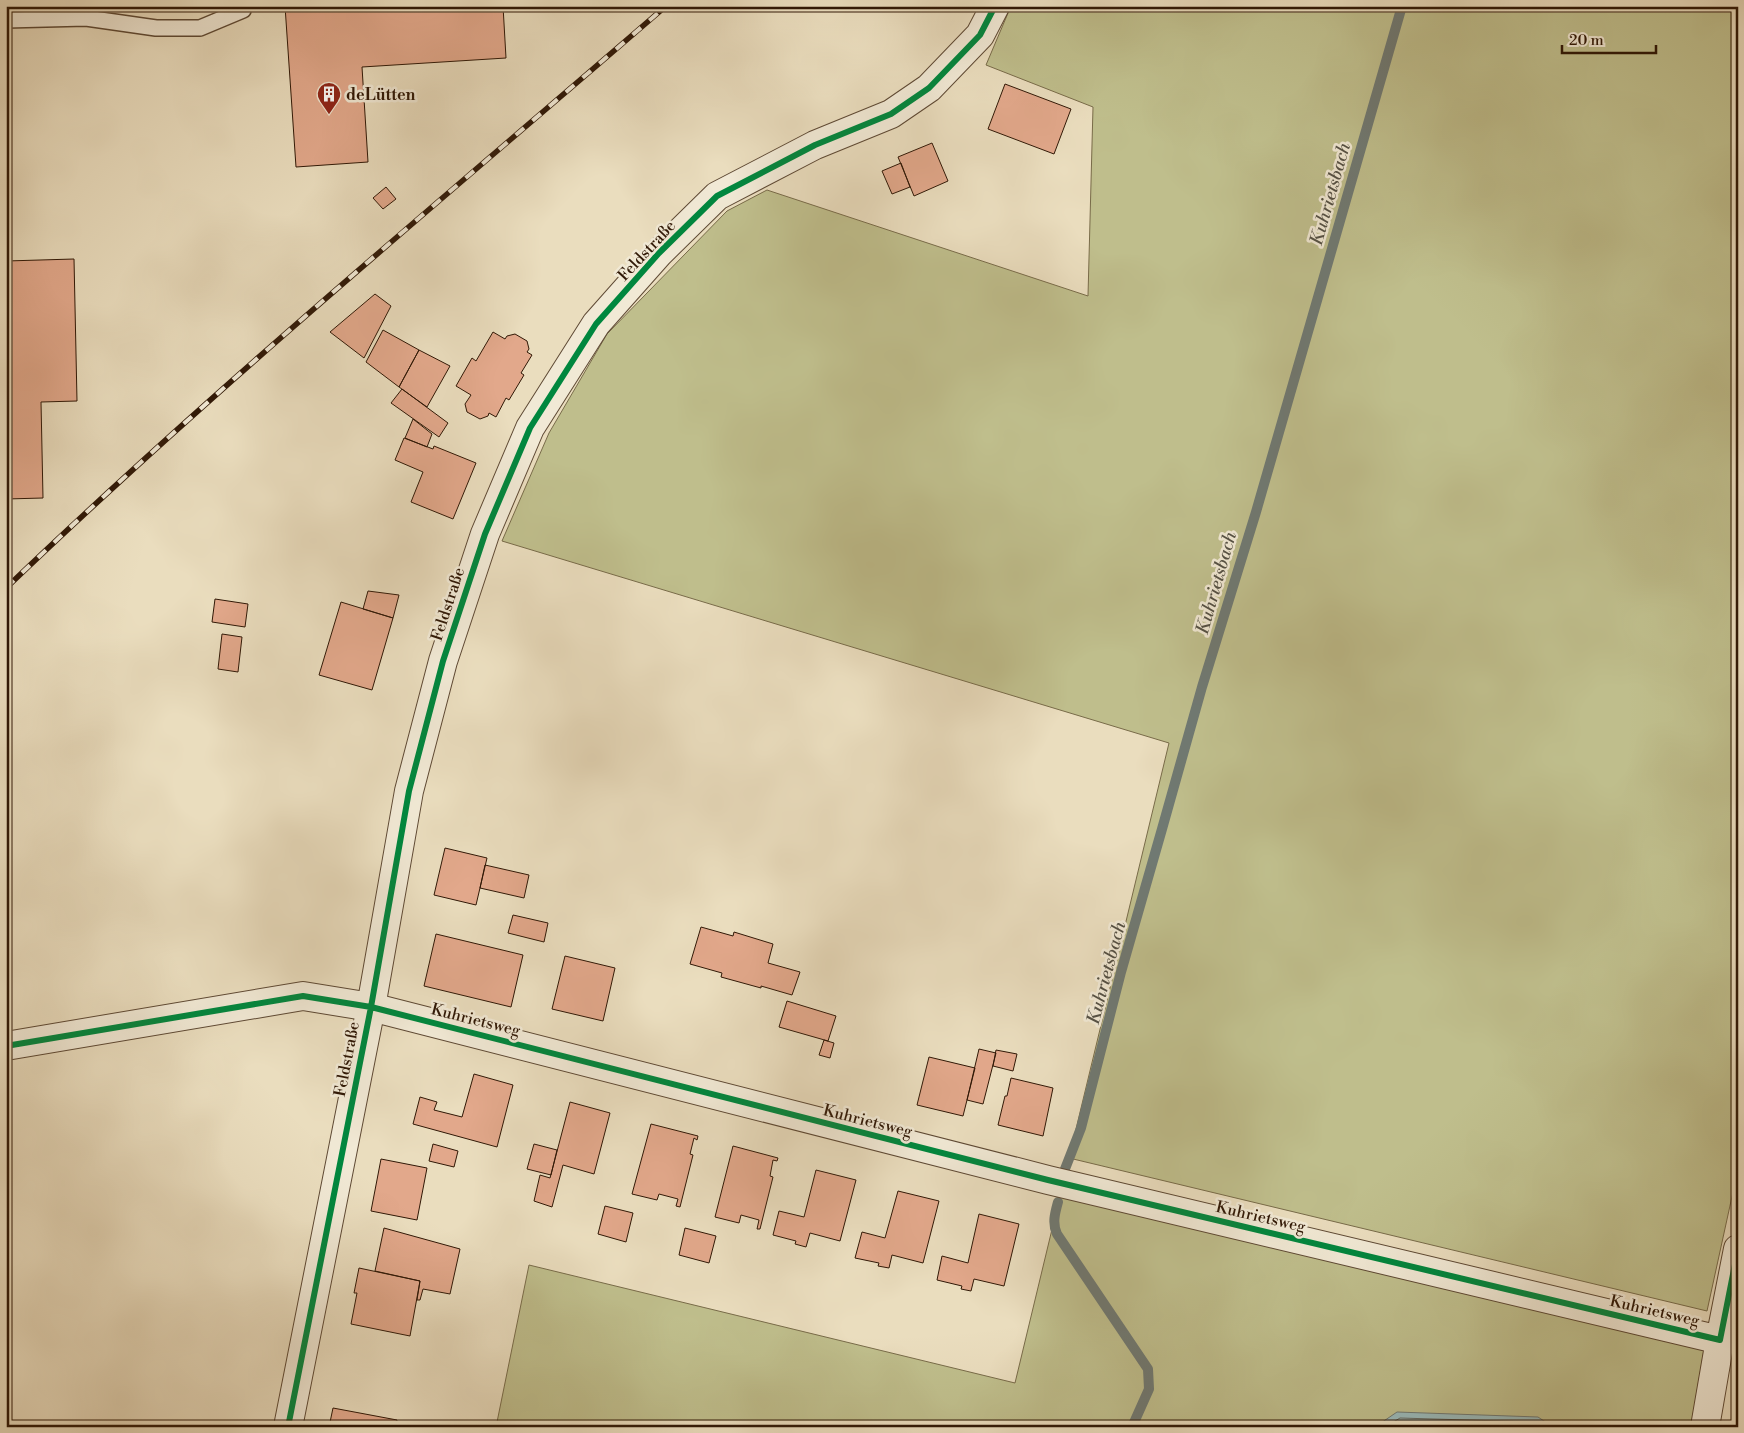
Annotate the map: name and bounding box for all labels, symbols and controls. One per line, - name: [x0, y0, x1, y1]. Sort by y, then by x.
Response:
- scale bar: [1562, 22, 1655, 54]
- text: 20 m: [1569, 31, 1604, 50]
- building icon: deLütten: [316, 81, 342, 115]
- place label: deLütten: [346, 85, 416, 105]
- water label: Kuhrietsbach: [1305, 139, 1356, 248]
- street label: Feldstraße: [613, 216, 680, 285]
- water label: Kuhrietsbach: [1191, 528, 1242, 637]
- street label: Feldstraße: [427, 565, 469, 644]
- water label: Kuhrietsbach: [1082, 918, 1132, 1027]
- street label: Kuhrietsweg: [429, 999, 523, 1041]
- street label: Feldstraße: [330, 1020, 364, 1098]
- street label: Kuhrietsweg: [821, 1100, 915, 1142]
- street label: Kuhrietsweg: [1214, 1197, 1308, 1237]
- street label: Kuhrietsweg: [1608, 1291, 1702, 1331]

